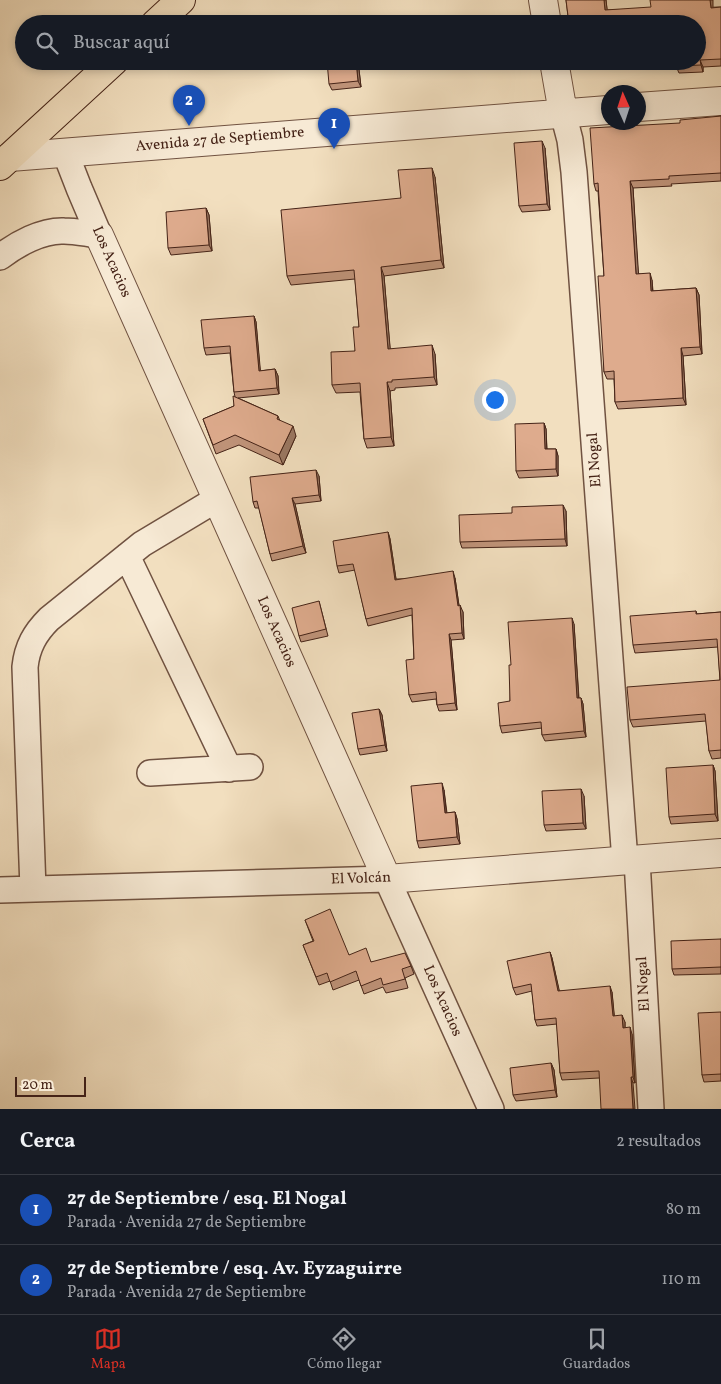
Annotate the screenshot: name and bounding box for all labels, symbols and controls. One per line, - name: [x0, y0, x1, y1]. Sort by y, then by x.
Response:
- search box: [15, 15, 706, 70]
- icon: search: [33, 29, 61, 57]
- text: Buscar aquí: [73, 30, 170, 56]
- pin: 2: [173, 85, 205, 126]
- north arrow: [601, 85, 646, 130]
- pin: 1: [318, 108, 350, 149]
- street label: Avenida 27 de Septiembre: [135, 122, 305, 158]
- street label: Los Acacios: [86, 223, 136, 301]
- your location: [482, 387, 508, 413]
- street label: El Nogal: [583, 432, 607, 488]
- street label: Los Acacios: [251, 593, 301, 671]
- street label: El Volcán: [330, 867, 392, 891]
- street label: El Nogal: [632, 956, 656, 1012]
- street label: Los Acacios: [417, 962, 467, 1040]
- scale bar: [15, 1074, 86, 1097]
- text: 20 m: [22, 1076, 53, 1095]
- text: Cerca: [20, 1127, 75, 1156]
- text: 2 resultados: [616, 1131, 701, 1153]
- text: 27 de Septiembre / esq. El Nogal: [67, 1186, 347, 1212]
- text: 1: [33, 1199, 39, 1221]
- text: 80 m: [666, 1199, 701, 1221]
- text: Parada · Avenida 27 de Septiembre: [67, 1212, 306, 1234]
- text: 27 de Septiembre / esq. Av. Eyzaguirre: [67, 1256, 402, 1282]
- text: 2: [32, 1269, 40, 1291]
- text: 110 m: [662, 1269, 701, 1291]
- text: Parada · Avenida 27 de Septiembre: [67, 1282, 306, 1304]
- tab: Mapa: [91, 1325, 126, 1374]
- tab: Cómo llegar: [307, 1325, 382, 1374]
- tab: Guardados: [563, 1325, 630, 1374]

